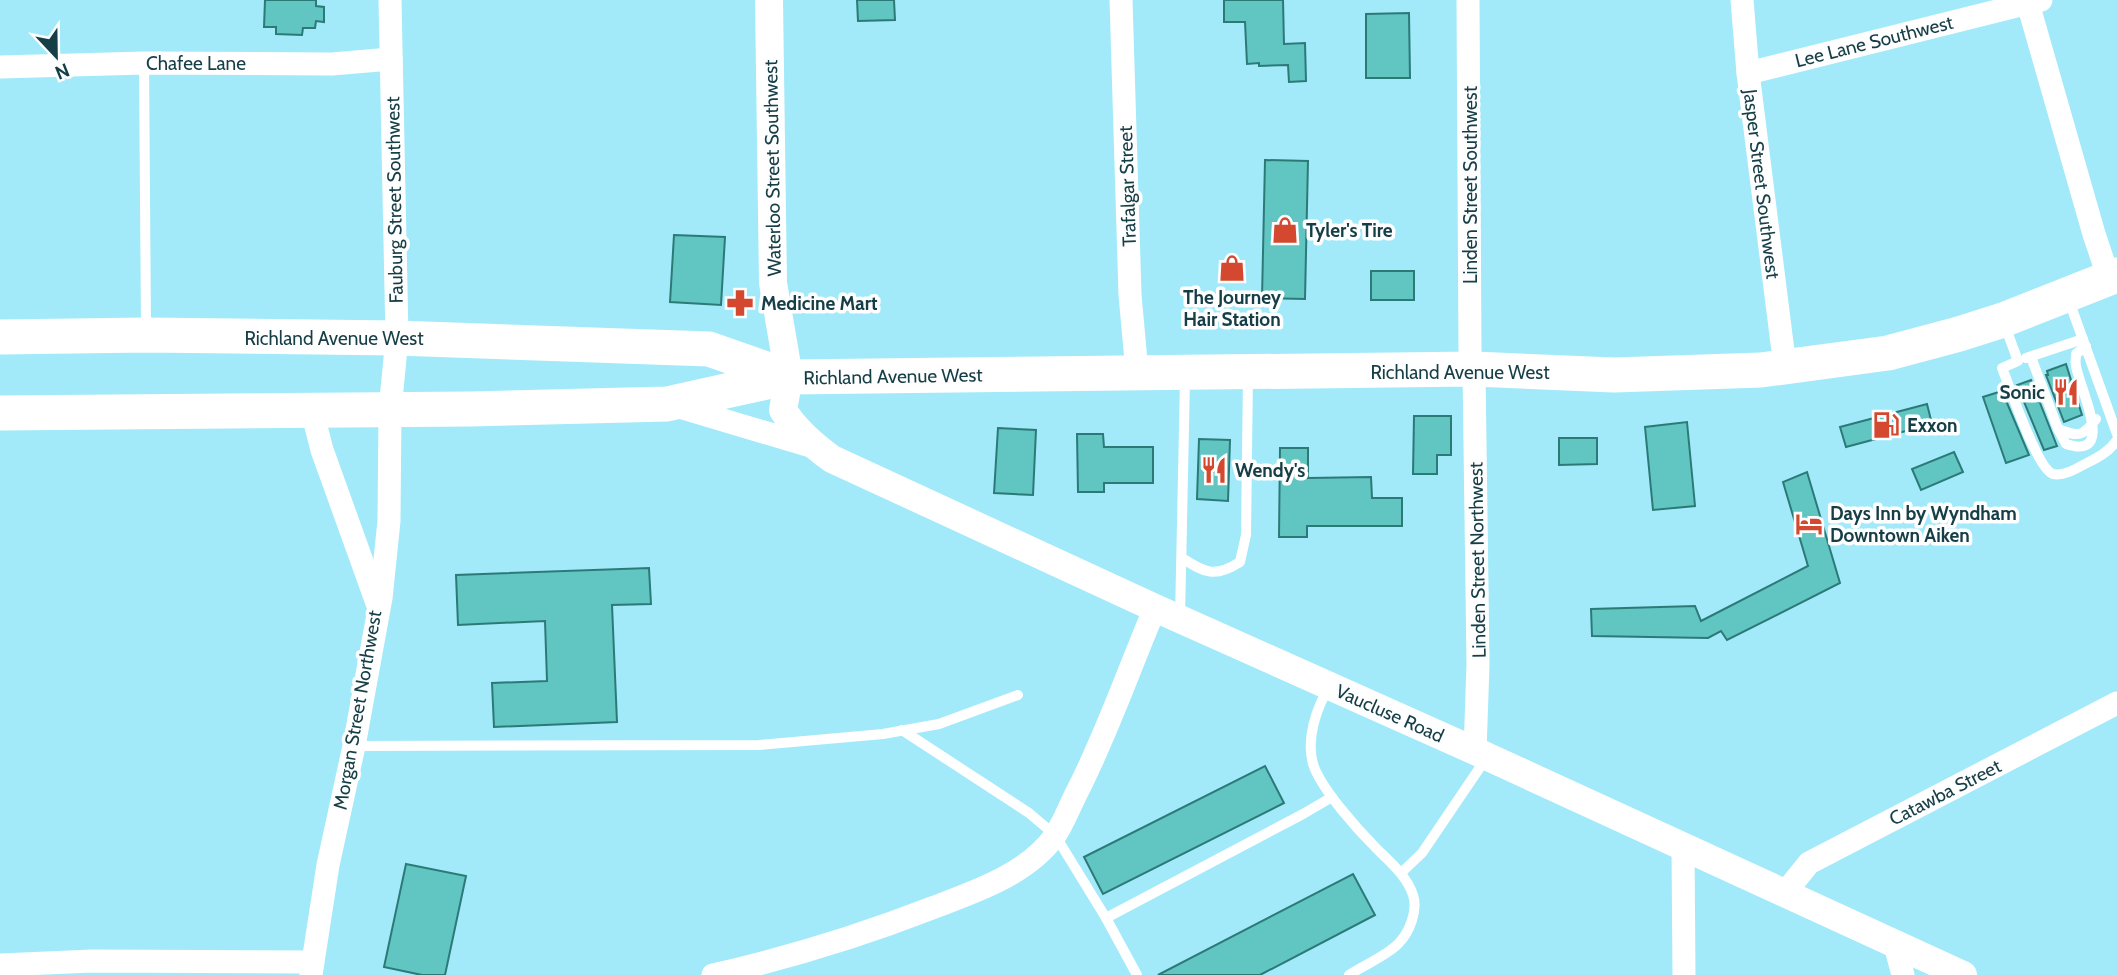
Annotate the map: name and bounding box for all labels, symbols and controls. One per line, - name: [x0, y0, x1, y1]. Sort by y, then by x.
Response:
- street label: Lee Lane Southwest: [1793, 11, 1956, 72]
- north arrow: [21, 21, 91, 91]
- street label: Chafee Lane: [146, 52, 246, 75]
- text: N: [52, 58, 73, 84]
- street label: Waterloo Street Southwest: [759, 59, 786, 276]
- street label: Linden Street Southwest: [1459, 85, 1482, 284]
- street label: Jasper Street Southwest: [1738, 87, 1785, 281]
- street label: Fauburg Street Southwest: [381, 96, 408, 304]
- street label: Trafalgar Street: [1114, 125, 1141, 247]
- shop icon: Tyler's Tire: [1270, 215, 1300, 245]
- place label: Tyler's Tire: [1306, 219, 1393, 242]
- shop icon: The Journey Hair Station: [1217, 253, 1247, 283]
- place label: The Journey Hair Station: [1183, 286, 1282, 331]
- pharmacy icon: Medicine Mart: [725, 288, 755, 318]
- place label: Medicine Mart: [761, 292, 878, 315]
- street label: Richland Avenue West: [244, 327, 424, 350]
- street label: Richland Avenue West: [1370, 361, 1550, 384]
- street label: Richland Avenue West: [803, 363, 983, 390]
- restaurant icon: Sonic: [2051, 377, 2081, 407]
- place label: Sonic: [1999, 381, 2045, 404]
- fuel station icon: Exxon: [1871, 410, 1901, 440]
- place label: Exxon: [1907, 414, 1957, 437]
- restaurant icon: Wendy's: [1199, 455, 1229, 485]
- place label: Wendy's: [1235, 459, 1305, 482]
- street label: Linden Street Northwest: [1464, 461, 1491, 658]
- place label: Days Inn by Wyndham Downtown Aiken: [1830, 502, 2017, 547]
- hotel icon: Days Inn by Wyndham Downtown Aiken: [1794, 509, 1824, 539]
- street label: Morgan Street Northwest: [329, 608, 386, 812]
- street label: Vaucluse Road: [1332, 679, 1447, 748]
- street label: Catawba Street: [1885, 754, 2006, 830]

